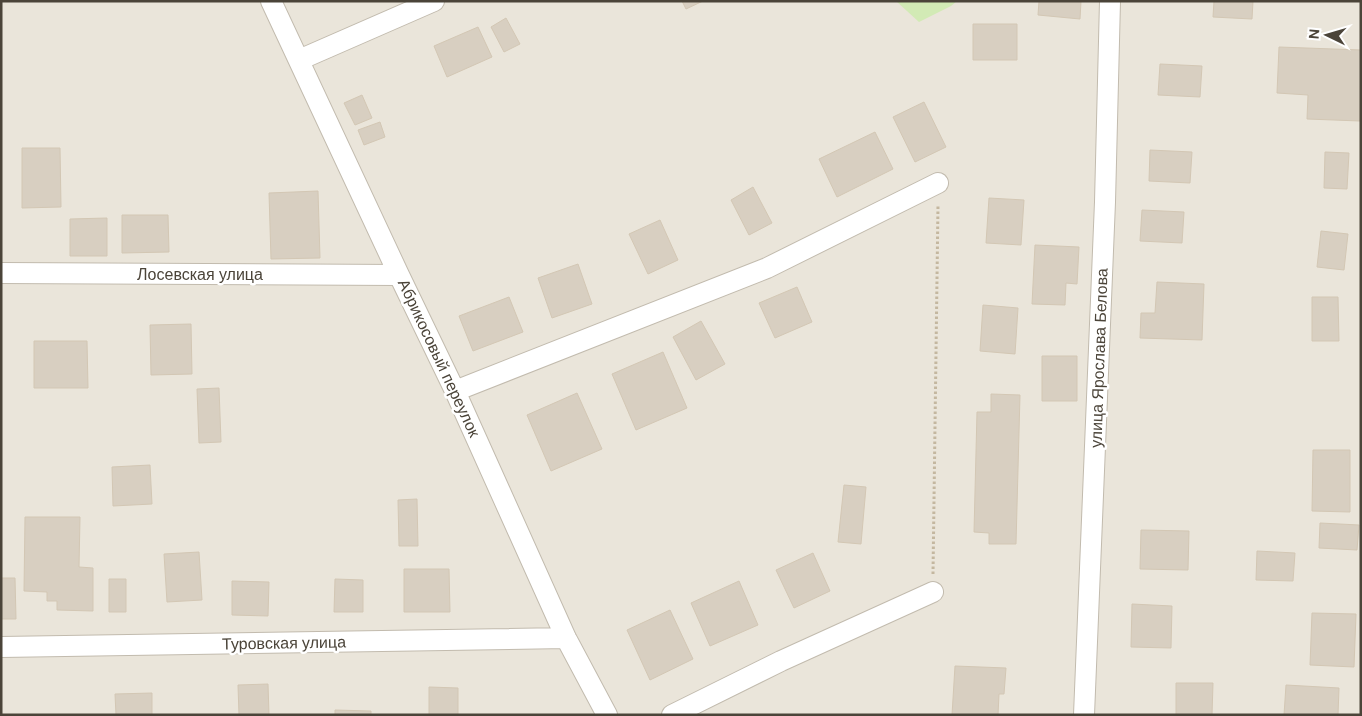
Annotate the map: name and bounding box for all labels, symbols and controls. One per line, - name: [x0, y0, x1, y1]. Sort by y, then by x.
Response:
- north arrow: [1302, 10, 1352, 60]
- text: N: [1305, 28, 1323, 40]
- street label: Лосевская улица: [137, 264, 263, 285]
- street label: улица Ярослава Белова: [1085, 268, 1113, 448]
- street label: Абрикосовый переулок: [393, 275, 485, 441]
- street label: Туровская улица: [222, 631, 346, 655]

